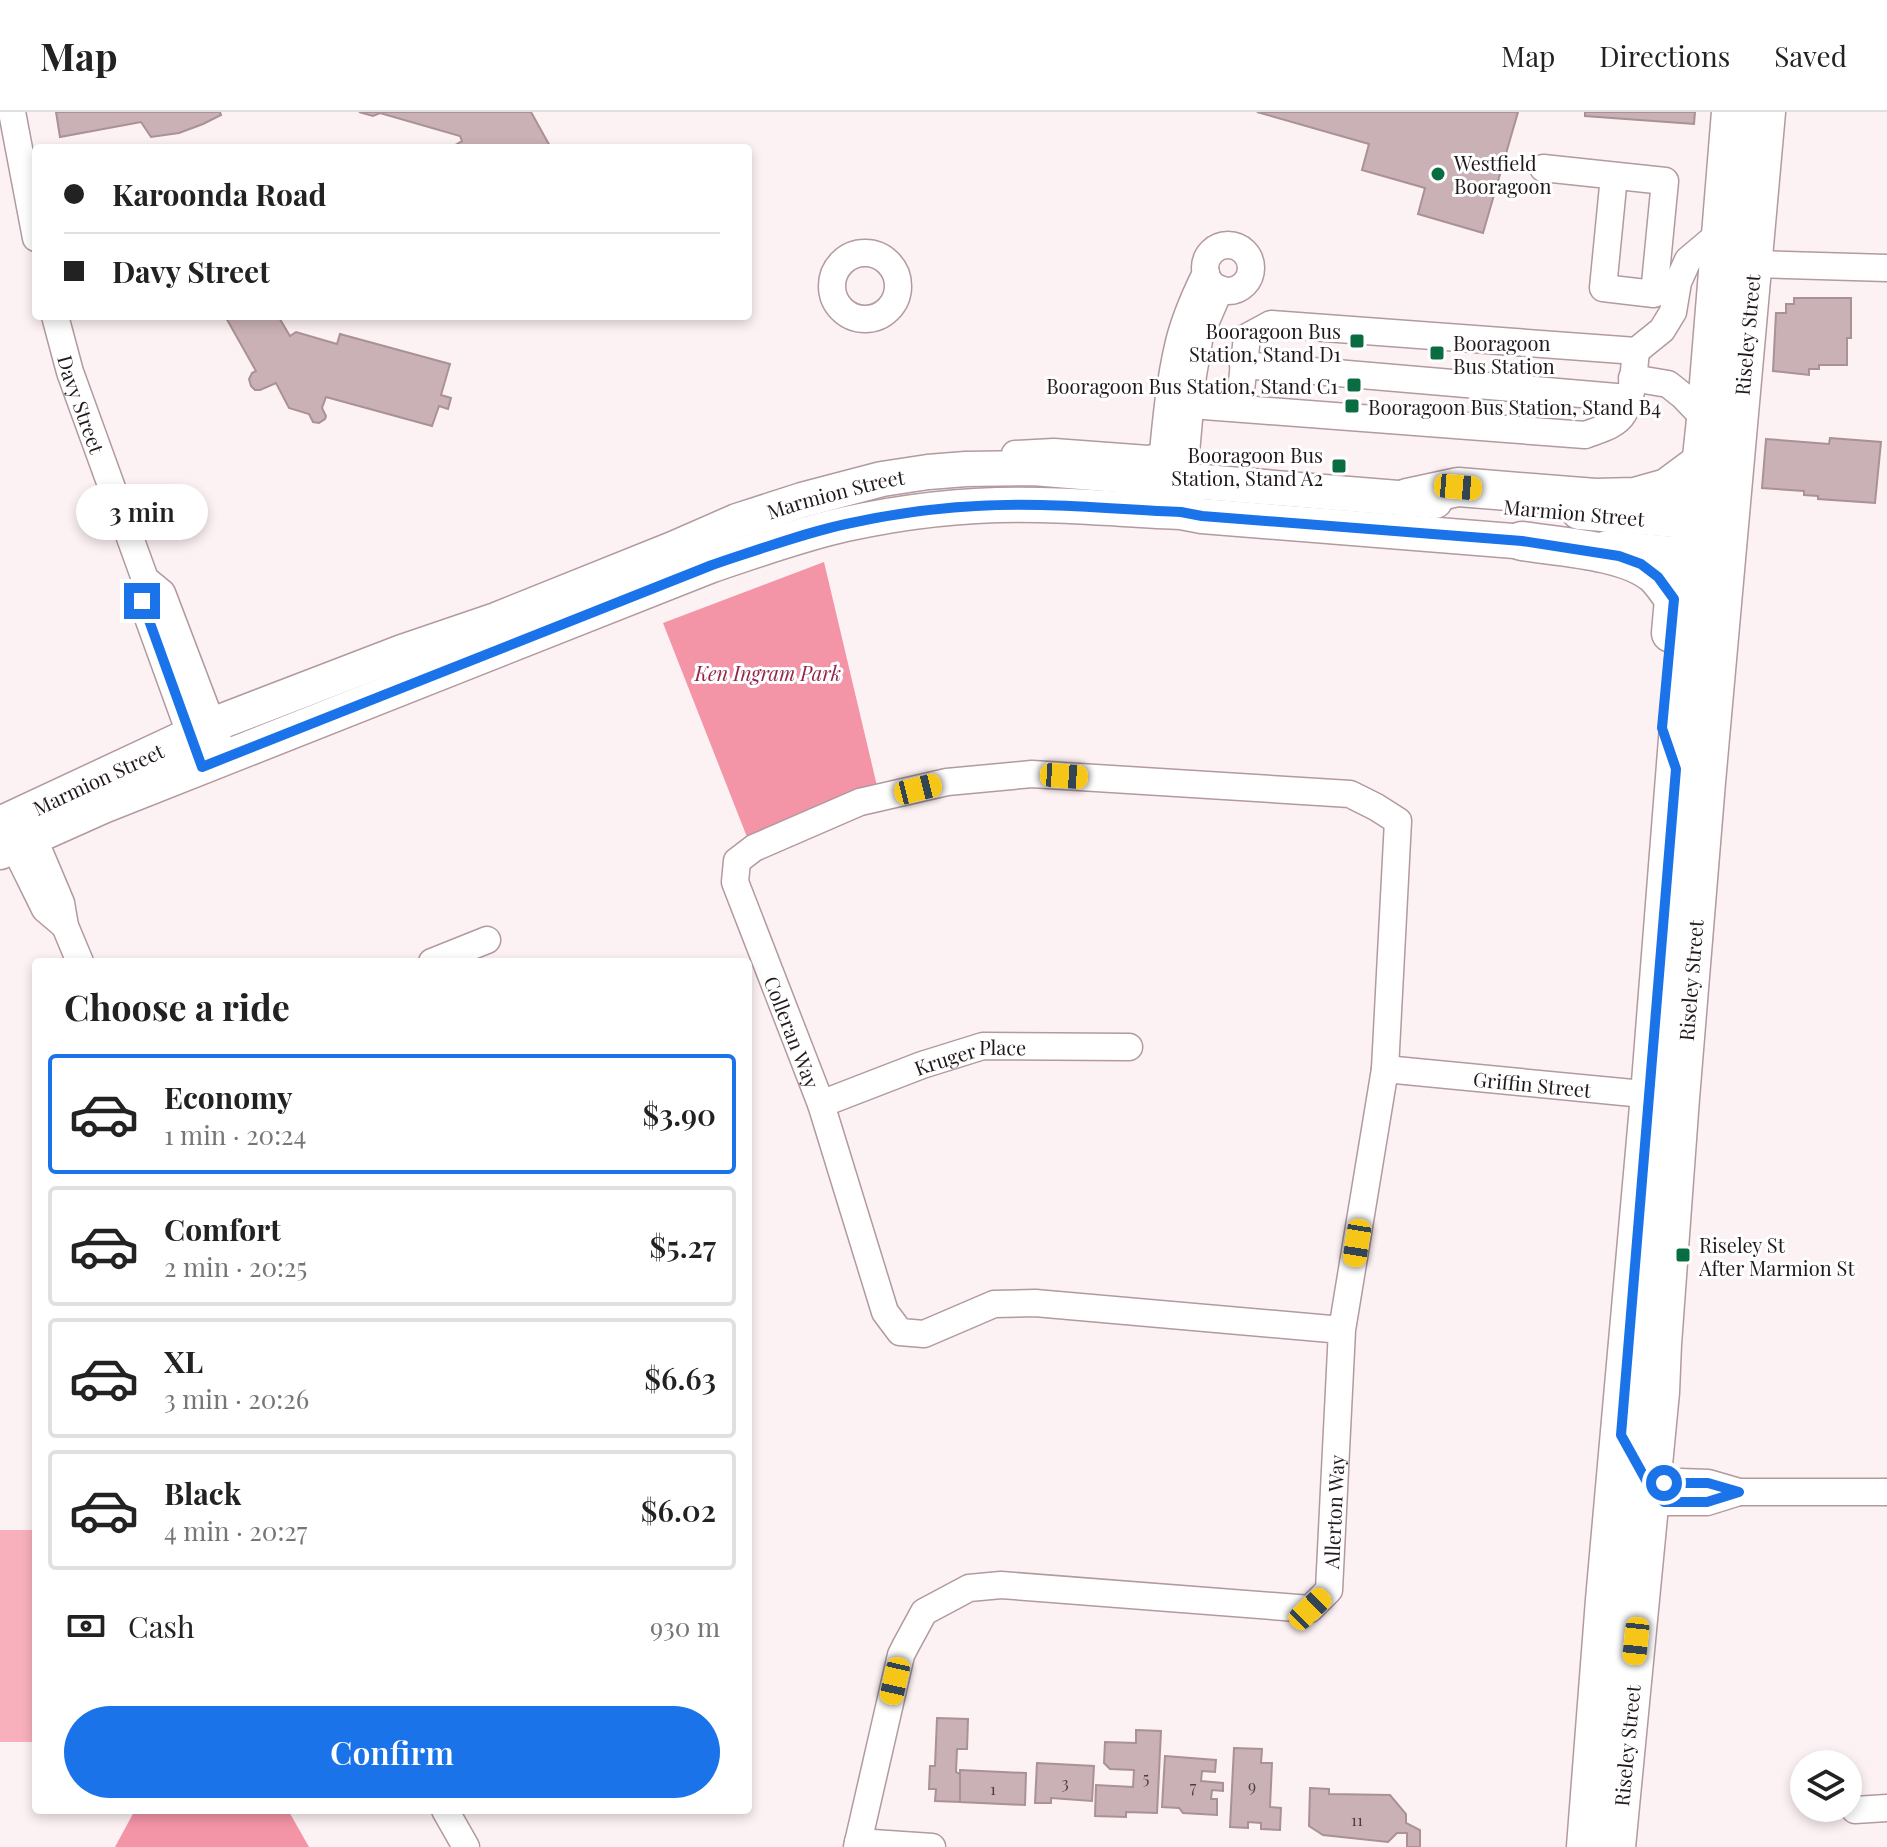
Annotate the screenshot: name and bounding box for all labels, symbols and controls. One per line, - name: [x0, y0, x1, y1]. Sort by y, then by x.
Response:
- text: Map: [40, 30, 117, 81]
- text: Map: [1501, 37, 1555, 74]
- text: Directions: [1599, 37, 1730, 74]
- text: Saved: [1774, 37, 1847, 74]
- place label: Westfield Booragoon: [1453, 149, 1552, 199]
- marker: Westfield Booragoon: [1429, 165, 1447, 183]
- text: Karoonda Road: [112, 174, 326, 214]
- text: Davy Street: [112, 251, 270, 291]
- street label: Riseley Street: [1727, 272, 1765, 396]
- place label: Booragoon Bus Station, Stand D1: [1189, 317, 1341, 367]
- place label: Booragoon Bus Station: [1453, 329, 1555, 379]
- marker: Booragoon Bus Station, Stand D1: [1348, 332, 1366, 350]
- marker: Booragoon Bus Station: [1428, 344, 1446, 362]
- street label: Davy Street: [53, 352, 112, 458]
- place label: Booragoon Bus Station, Stand C1: [1046, 372, 1338, 399]
- marker: Booragoon Bus Station, Stand C1: [1345, 376, 1363, 394]
- place label: Booragoon Bus Station, Stand B4: [1368, 393, 1661, 420]
- marker: Booragoon Bus Station, Stand B4: [1343, 397, 1361, 415]
- place label: Booragoon Bus Station, Stand A2: [1171, 441, 1323, 491]
- marker: Booragoon Bus Station, Stand A2: [1330, 457, 1348, 475]
- street label: Marmion Street: [763, 462, 907, 524]
- car: [1433, 473, 1483, 501]
- callout: 3 min: [76, 485, 208, 541]
- street label: Marmion Street: [1502, 492, 1647, 532]
- text: 3 min: [109, 494, 175, 529]
- route end: [124, 583, 160, 619]
- park label: Ken Ingram Park: [694, 659, 841, 686]
- street label: Marmion Street: [28, 736, 168, 820]
- car: [1039, 762, 1089, 790]
- car: [892, 772, 944, 806]
- street label: Riseley Street: [1671, 918, 1708, 1042]
- street label: Colleran Way: [759, 972, 827, 1092]
- text: Choose a ride: [64, 982, 290, 1030]
- street label: Kruger Place: [910, 1032, 1026, 1080]
- street label: Griffin Street: [1472, 1064, 1593, 1102]
- text: Economy: [164, 1077, 293, 1117]
- icon: car: [68, 1078, 140, 1150]
- text: $3.90: [642, 1094, 716, 1134]
- text: 1 min · 20:24: [164, 1117, 306, 1152]
- text: Comfort: [164, 1209, 281, 1249]
- icon: car: [68, 1210, 140, 1282]
- car: [1341, 1217, 1373, 1269]
- text: $5.27: [650, 1226, 716, 1266]
- place label: Riseley St After Marmion St: [1698, 1231, 1855, 1281]
- marker: Riseley St After Marmion St: [1674, 1246, 1692, 1264]
- text: 2 min · 20:25: [164, 1249, 307, 1284]
- text: XL: [164, 1341, 203, 1381]
- icon: car: [68, 1342, 140, 1414]
- text: $6.63: [644, 1358, 716, 1398]
- text: 3 min · 20:26: [164, 1381, 309, 1416]
- street label: Allerton Way: [1317, 1454, 1349, 1571]
- route start: [1646, 1465, 1682, 1501]
- text: Black: [164, 1473, 241, 1513]
- icon: car: [68, 1474, 140, 1546]
- text: $6.02: [641, 1490, 716, 1530]
- text: 4 min · 20:27: [164, 1513, 307, 1548]
- car: [1284, 1584, 1336, 1634]
- icon: cash: [64, 1604, 108, 1648]
- text: Cash: [128, 1606, 195, 1646]
- text: 930 m: [650, 1609, 720, 1644]
- car: [1622, 1616, 1650, 1666]
- car: [878, 1655, 912, 1707]
- street label: Riseley Street: [1607, 1683, 1645, 1807]
- button: Confirm: [64, 1706, 720, 1798]
- map controls: [1790, 1750, 1862, 1822]
- button: layers: [1790, 1750, 1862, 1822]
- house number: 5: [1143, 1767, 1149, 1788]
- house number: 3: [1061, 1772, 1069, 1793]
- house number: 9: [1248, 1775, 1256, 1796]
- house number: 7: [1190, 1776, 1197, 1797]
- house number: 1: [990, 1778, 996, 1799]
- house number: 11: [1351, 1809, 1363, 1830]

